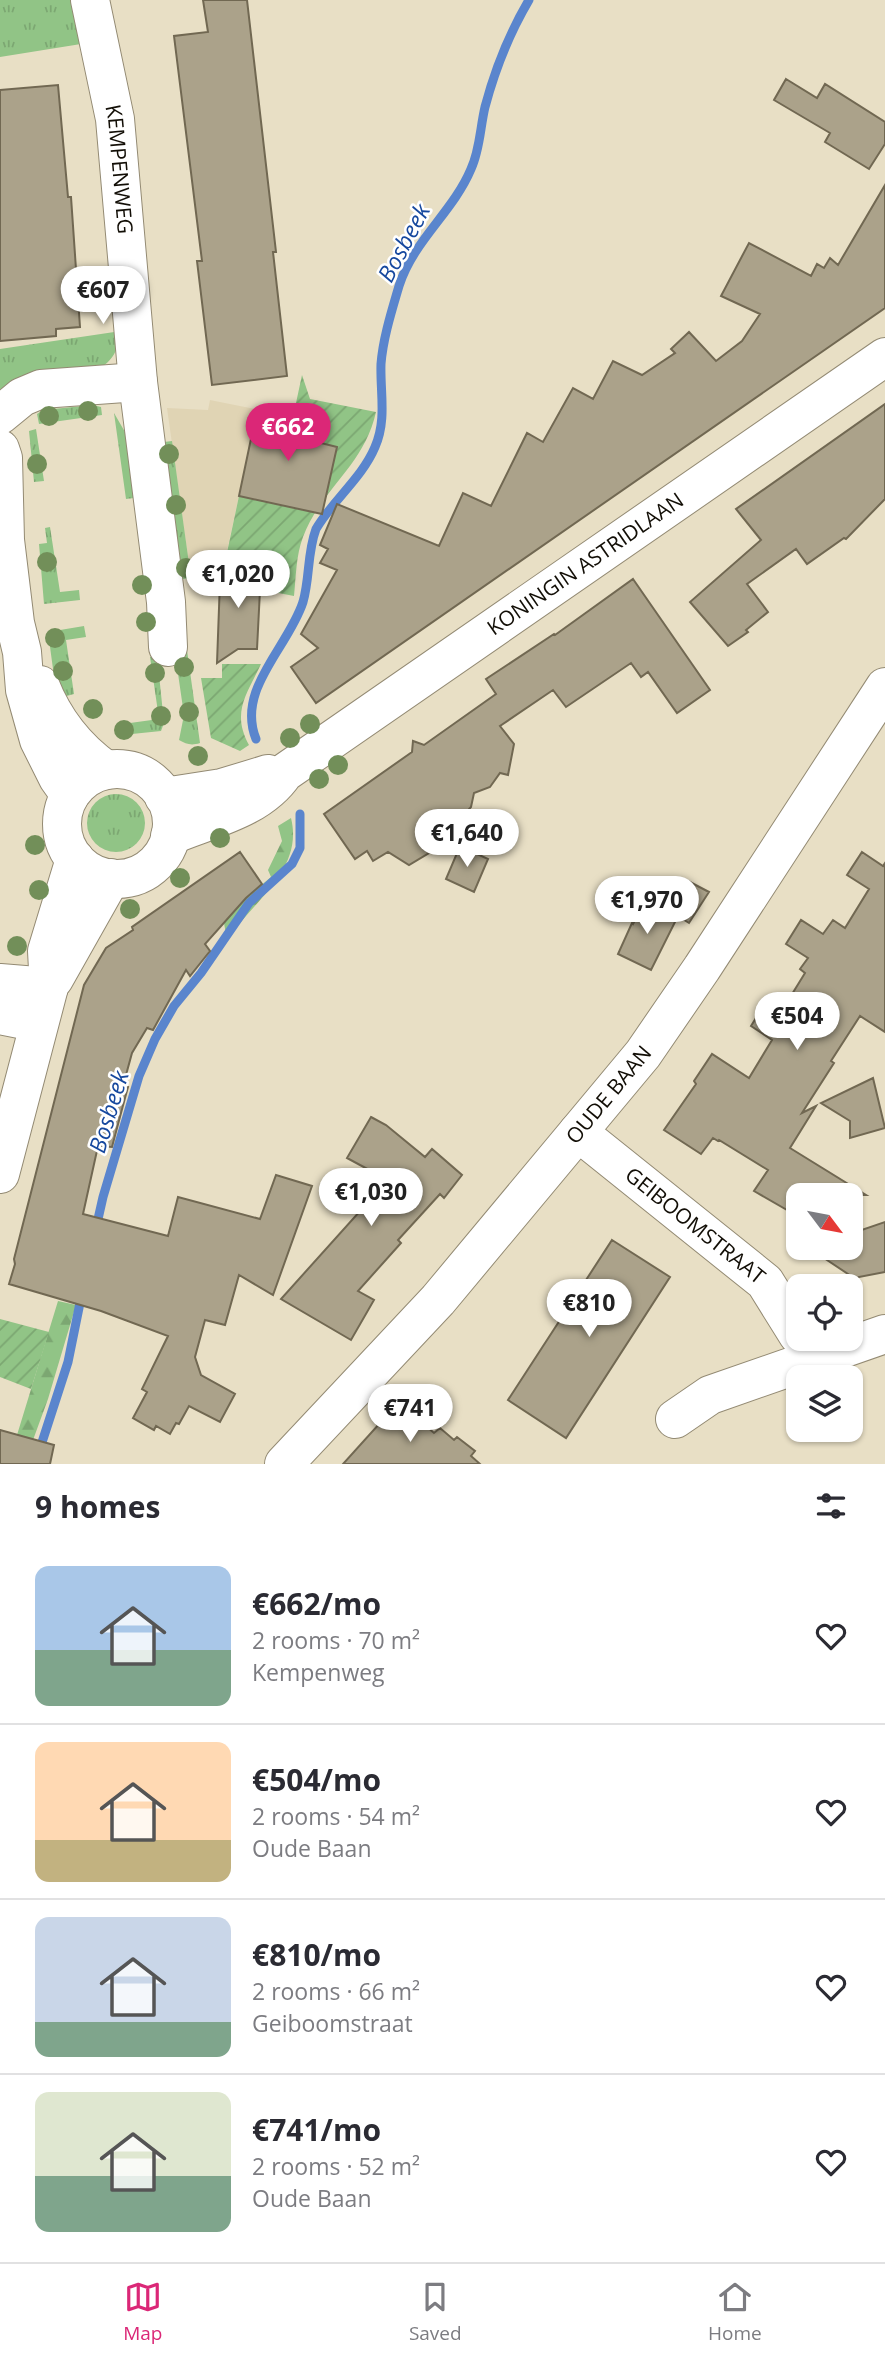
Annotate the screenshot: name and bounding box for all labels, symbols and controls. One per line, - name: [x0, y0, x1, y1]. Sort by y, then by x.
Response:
- street label: KEMPENWEG: [99, 102, 140, 235]
- water label: Bosbeek: [369, 197, 437, 287]
- pin: €607: [62, 266, 144, 326]
- text: €607: [77, 273, 129, 305]
- pin: €662: [247, 404, 329, 463]
- text: €662: [262, 410, 314, 442]
- street label: KONINGIN ASTRIDLAAN: [481, 486, 689, 641]
- pin: €1,020: [181, 550, 295, 610]
- text: €1,020: [202, 557, 274, 589]
- pin: €1,640: [410, 810, 524, 869]
- text: €1,640: [431, 816, 503, 848]
- pin: €1,970: [590, 876, 704, 936]
- text: €1,970: [611, 883, 683, 915]
- pin: €504: [756, 992, 838, 1052]
- text: €504: [771, 999, 823, 1031]
- street label: OUDE BAAN: [559, 1039, 657, 1149]
- water label: Bosbeek: [80, 1066, 136, 1157]
- street label: GEIBOOMSTRAAT: [620, 1160, 772, 1290]
- pin: €1,030: [314, 1168, 428, 1228]
- text: €1,030: [335, 1175, 407, 1207]
- north arrow: [786, 1183, 863, 1260]
- map controls: [786, 1183, 863, 1442]
- button: locate: [786, 1274, 863, 1351]
- pin: €810: [548, 1280, 630, 1339]
- text: €810: [563, 1286, 615, 1318]
- button: layers: [786, 1365, 863, 1442]
- pin: €741: [369, 1384, 451, 1444]
- text: €741: [384, 1391, 436, 1423]
- text: 9 homes: [35, 1486, 160, 1527]
- icon: filters: [812, 1487, 850, 1525]
- text: €662/mo: [252, 1583, 381, 1624]
- icon: home: [91, 1594, 175, 1678]
- icon: heart: [812, 1617, 850, 1655]
- text: 2 rooms · 70 m²: [252, 1624, 420, 1656]
- text: Kempenweg: [252, 1656, 385, 1688]
- text: €504/mo: [252, 1759, 381, 1800]
- icon: home: [91, 1770, 175, 1854]
- icon: heart: [812, 1793, 850, 1831]
- text: 2 rooms · 54 m²: [252, 1800, 420, 1832]
- text: Oude Baan: [252, 1832, 371, 1864]
- text: €810/mo: [252, 1934, 381, 1975]
- icon: home: [91, 1945, 175, 2029]
- icon: heart: [812, 1968, 850, 2006]
- text: 2 rooms · 66 m²: [252, 1975, 420, 2007]
- text: Geiboomstraat: [252, 2007, 413, 2039]
- text: €741/mo: [252, 2109, 381, 2150]
- icon: home: [91, 2120, 175, 2204]
- icon: heart: [812, 2143, 850, 2181]
- text: 2 rooms · 52 m²: [252, 2150, 420, 2182]
- text: Oude Baan: [252, 2182, 371, 2214]
- tab: Map: [123, 2278, 162, 2346]
- tab: Saved: [409, 2278, 462, 2346]
- tab: Home: [708, 2278, 762, 2346]

